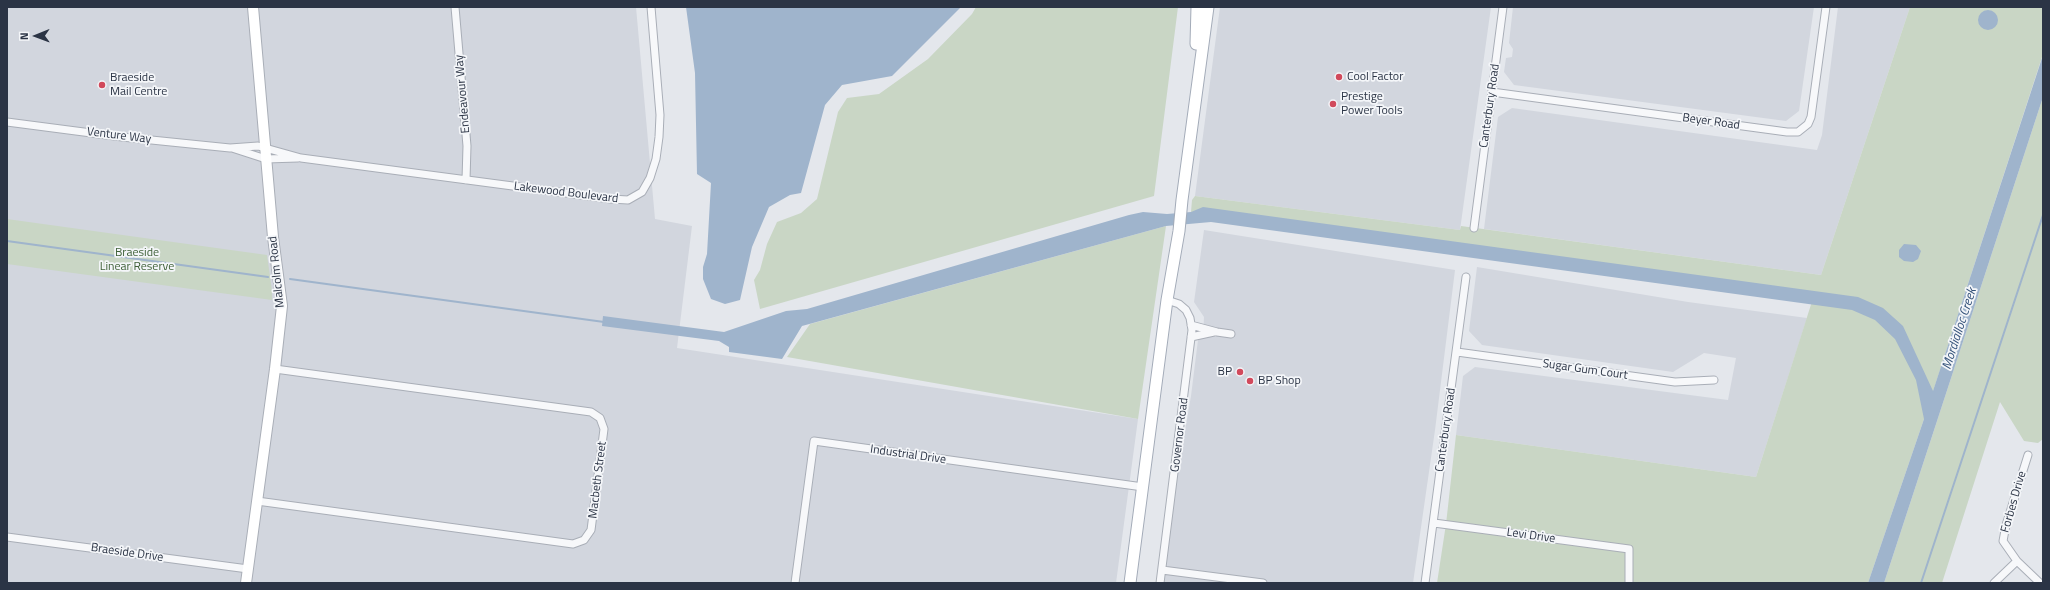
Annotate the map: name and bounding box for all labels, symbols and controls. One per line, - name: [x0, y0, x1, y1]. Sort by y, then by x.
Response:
- north arrow: [16, 16, 56, 56]
- text: N: [16, 32, 32, 40]
- street label: Endeavour Way: [452, 54, 474, 134]
- street label: Canterbury Road: [1477, 63, 1503, 149]
- place label: Cool Factor: [1347, 70, 1403, 84]
- place label: Braeside Mail Centre: [110, 71, 167, 99]
- marker: Cool Factor: [1334, 72, 1344, 82]
- marker: Braeside Mail Centre: [97, 80, 107, 90]
- place label: Prestige Power Tools: [1341, 90, 1403, 118]
- marker: Prestige Power Tools: [1328, 99, 1338, 109]
- street label: Beyer Road: [1681, 111, 1741, 133]
- street label: Venture Way: [86, 125, 152, 147]
- street label: Lakewood Boulevard: [513, 179, 619, 207]
- street label: Malcolm Road: [266, 236, 288, 308]
- park label: Braeside Linear Reserve: [100, 246, 174, 274]
- water label: Mordialloc Creek: [1940, 286, 1980, 372]
- street label: Sugar Gum Court: [1542, 357, 1628, 383]
- place label: BP: [1217, 365, 1232, 379]
- marker: BP: [1235, 367, 1245, 377]
- place label: BP Shop: [1258, 374, 1301, 388]
- marker: BP Shop: [1245, 376, 1255, 386]
- street label: Canterbury Road: [1433, 387, 1459, 473]
- street label: Governor Road: [1168, 397, 1192, 473]
- street label: Macbeth Street: [586, 440, 610, 520]
- street label: Industrial Drive: [869, 443, 947, 467]
- street label: Forbes Drive: [1998, 470, 2030, 534]
- street label: Levi Drive: [1506, 525, 1556, 547]
- street label: Braeside Drive: [90, 541, 164, 565]

